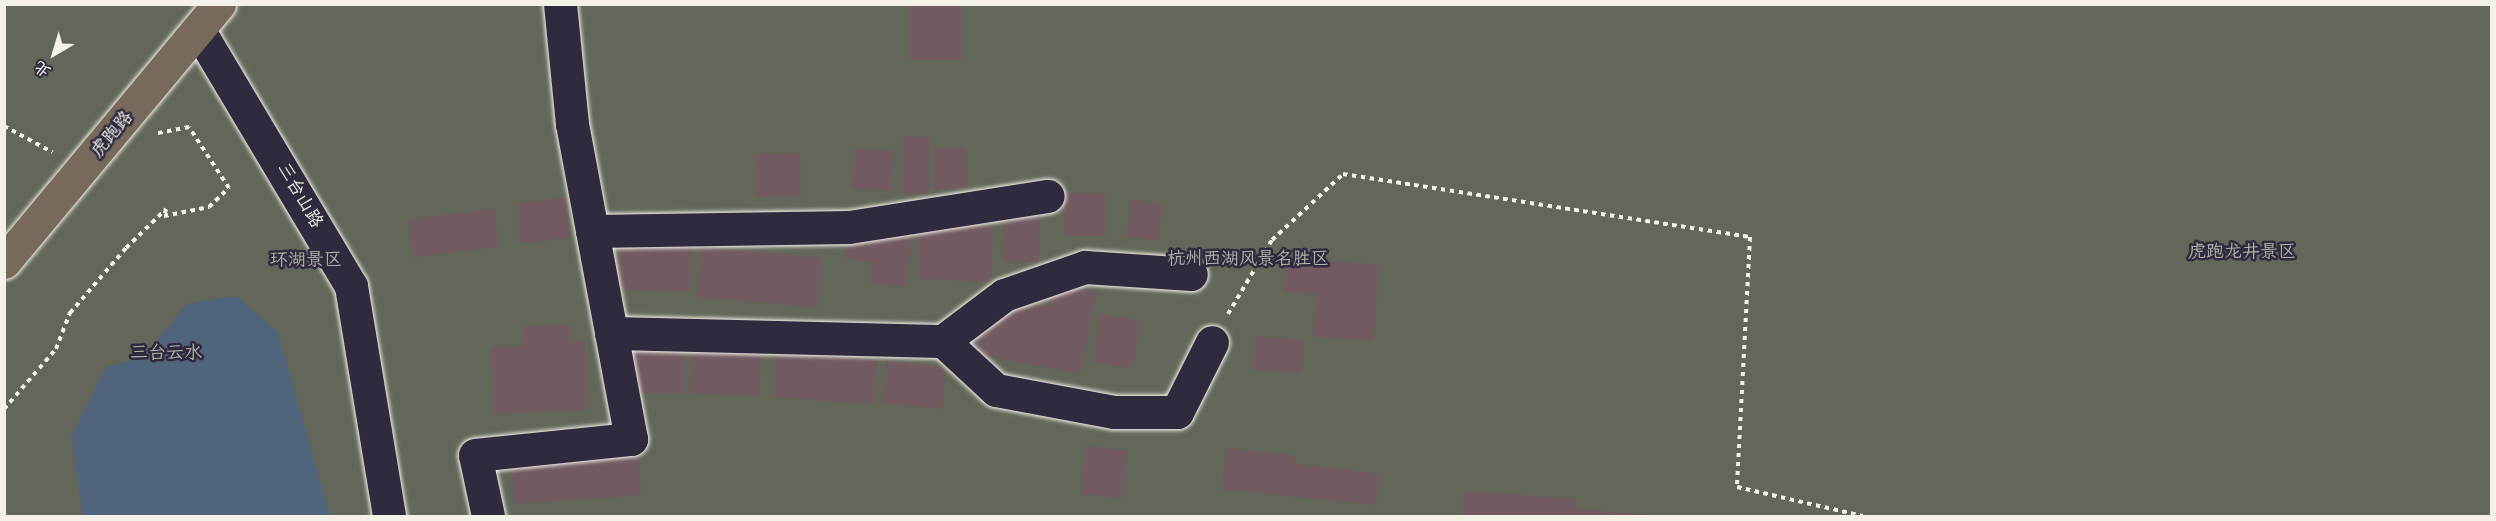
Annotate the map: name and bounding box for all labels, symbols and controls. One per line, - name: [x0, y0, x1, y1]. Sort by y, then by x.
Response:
- north arrow: [24, 24, 84, 84]
- text: 北: [29, 54, 57, 83]
- street label: 虎跑路: [87, 107, 139, 163]
- street label: 三台山路: [272, 159, 326, 233]
- park label: 虎跑龙井景区: [2188, 242, 2296, 264]
- park label: 杭州西湖风景名胜区: [1167, 249, 1329, 271]
- park label: 环湖景区: [270, 250, 342, 272]
- park label: 三台云水: [130, 343, 202, 365]

